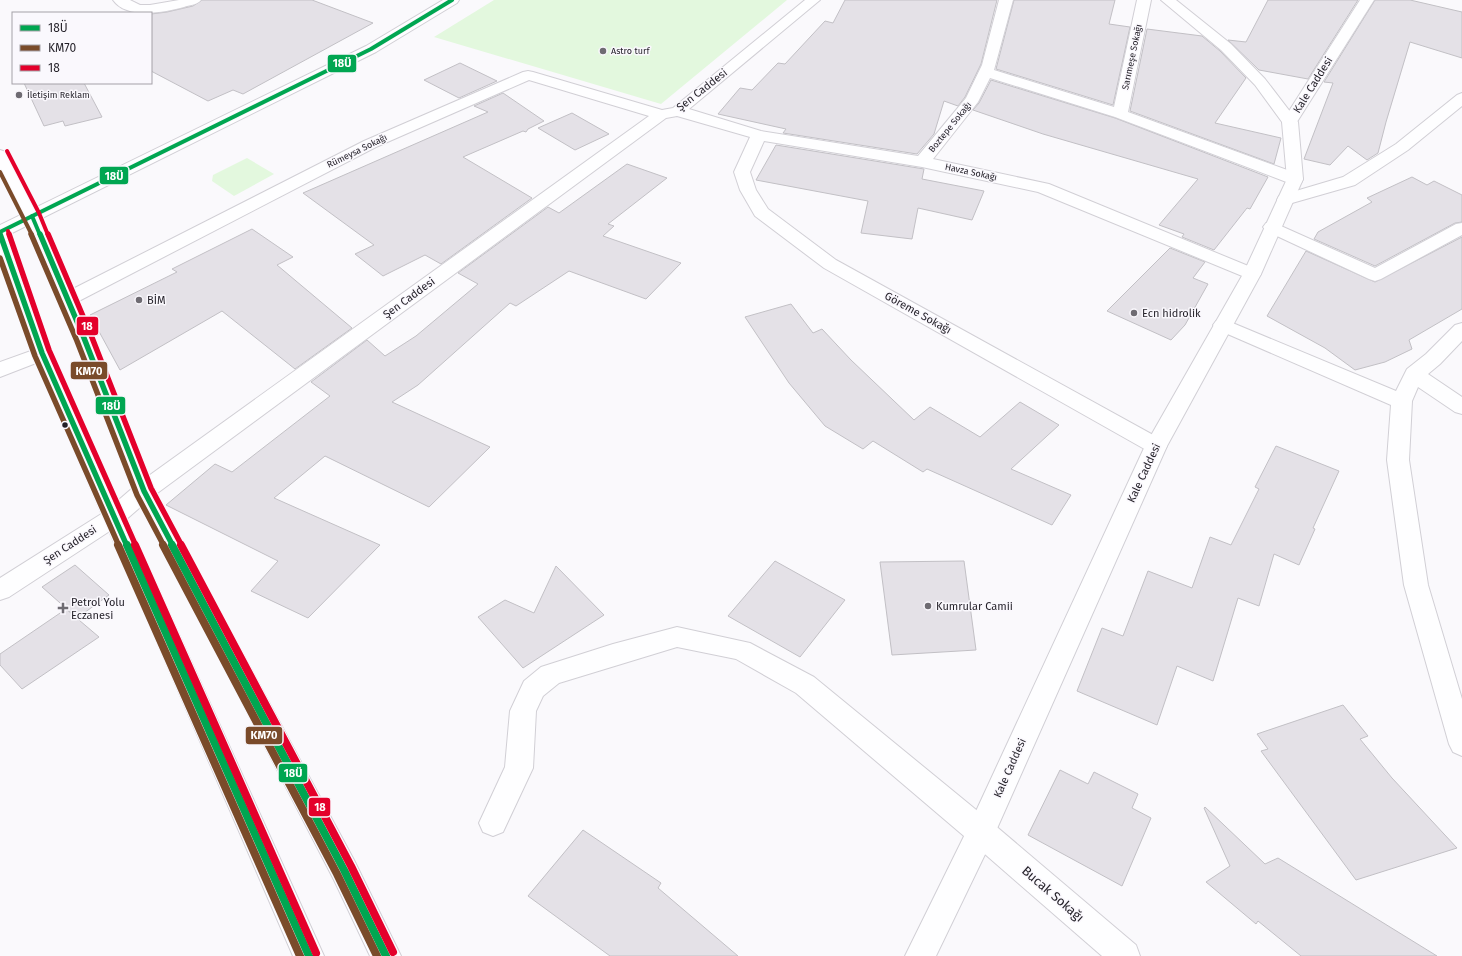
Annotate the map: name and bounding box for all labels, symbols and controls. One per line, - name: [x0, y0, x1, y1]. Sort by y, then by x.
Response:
- legend: [12, 12, 152, 84]
- text: 18Ü: [48, 19, 68, 35]
- street label: Sarımeşe Sokağı: [1120, 23, 1144, 91]
- text: KM70: [48, 41, 76, 55]
- marker: Astro turf: [598, 46, 608, 56]
- place label: Astro turf: [611, 46, 650, 56]
- line badge: 18Ü: [327, 54, 357, 73]
- street label: Kale Caddesi: [1291, 55, 1335, 115]
- text: 18Ü: [333, 57, 351, 70]
- text: 18: [48, 61, 60, 75]
- street label: Şen Caddesi: [674, 66, 730, 114]
- marker: İletişim Reklam: [14, 90, 24, 100]
- place label: İletişim Reklam: [27, 90, 90, 100]
- street label: Boztepe Sokağı: [927, 100, 973, 154]
- street label: Rümeysa Sokağı: [325, 132, 389, 170]
- street label: Havza Sokağı: [944, 162, 998, 182]
- line badge: 18Ü: [99, 166, 129, 185]
- text: 18Ü: [105, 170, 123, 183]
- street label: Şen Caddesi: [381, 275, 437, 321]
- street label: Göreme Sokağı: [882, 289, 954, 337]
- place label: BİM: [147, 293, 166, 307]
- marker: BİM: [134, 295, 144, 305]
- place label: Ecn hidrolik: [1142, 307, 1201, 320]
- marker: Ecn hidrolik: [1129, 308, 1139, 318]
- line badge: 18: [76, 316, 99, 336]
- text: 18: [81, 320, 93, 333]
- line badge: KM70: [70, 361, 108, 380]
- text: KM70: [76, 365, 103, 378]
- line badge: 18Ü: [95, 396, 126, 415]
- text: 18Ü: [102, 400, 120, 413]
- unlabelled marker: [60, 420, 70, 430]
- street label: Kale Caddesi: [1125, 441, 1163, 505]
- street label: Şen Caddesi: [41, 523, 99, 567]
- place label: Petrol Yolu Eczanesi: [71, 596, 125, 622]
- place label: Kumrular Camii: [936, 600, 1013, 613]
- marker: Kumrular Camii: [923, 601, 933, 611]
- marker: Petrol Yolu Eczanesi: [58, 603, 68, 613]
- line badge: KM70: [245, 726, 283, 745]
- text: KM70: [251, 729, 278, 742]
- street label: Kale Caddesi: [991, 736, 1029, 800]
- line badge: 18Ü: [278, 763, 308, 783]
- text: 18Ü: [284, 767, 302, 780]
- line badge: 18: [308, 797, 331, 817]
- text: 18: [314, 801, 326, 814]
- street label: Bucak Sokağı: [1019, 863, 1087, 925]

